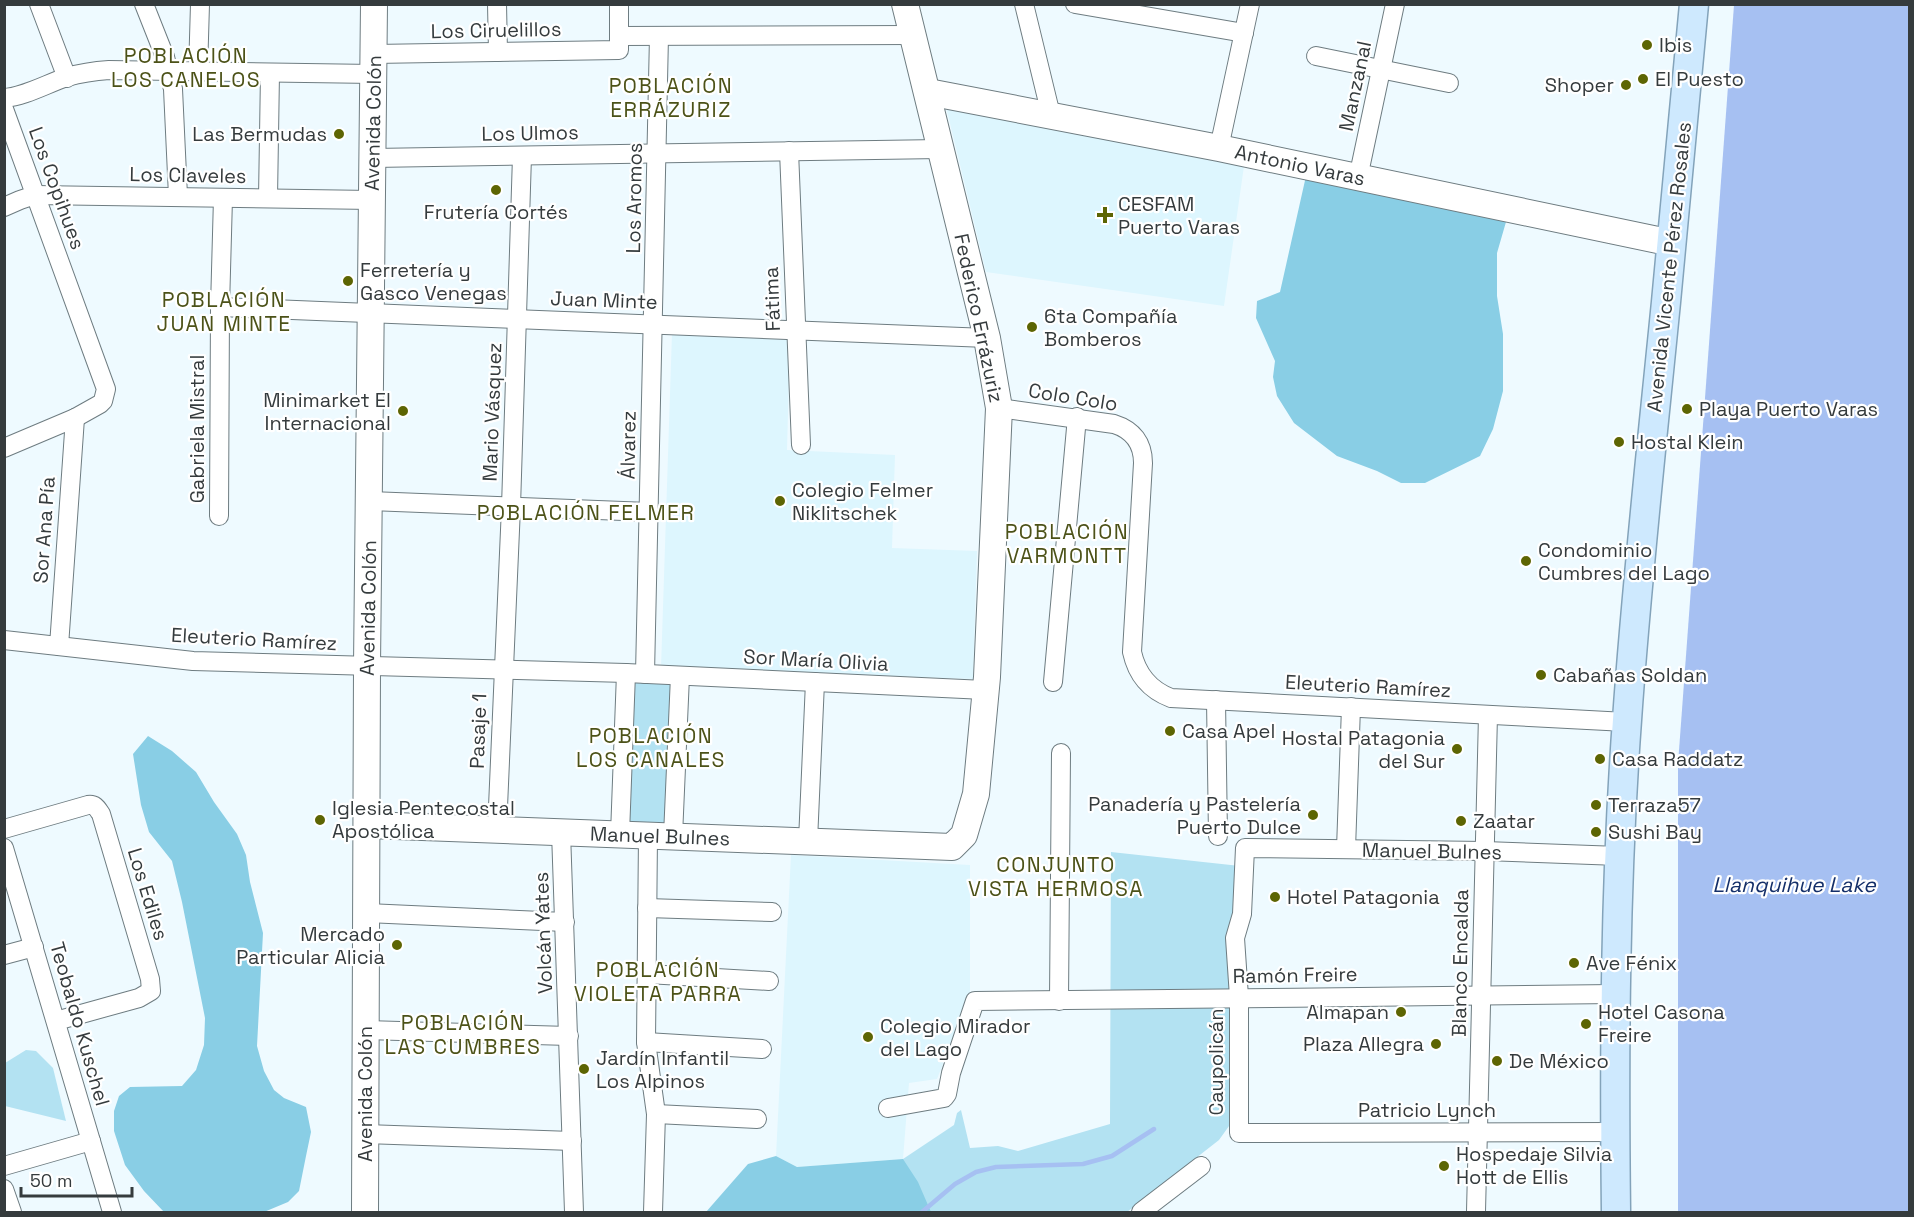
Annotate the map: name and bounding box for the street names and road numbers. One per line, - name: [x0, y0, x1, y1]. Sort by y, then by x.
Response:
- street label: Los Ciruelillos: [430, 16, 562, 44]
- street label: Manzanal: [1333, 39, 1377, 133]
- street label: Avenida Colón: [359, 55, 387, 191]
- street label: Los Ulmos: [481, 119, 579, 147]
- street label: Avenida Vicente Pérez Rosales: [1641, 121, 1697, 413]
- street label: Los Copihues: [23, 123, 91, 253]
- street label: Antonio Varas: [1232, 139, 1368, 191]
- street label: Los Aromos: [620, 142, 648, 254]
- street label: Los Claveles: [129, 161, 247, 189]
- street label: Federico Errázuriz: [948, 231, 1010, 405]
- street label: Fátima: [758, 266, 786, 332]
- street label: Juan Minte: [550, 285, 658, 315]
- street label: Mario Vásquez: [477, 342, 507, 482]
- street label: Gabriela Mistral: [184, 355, 210, 503]
- street label: Colo Colo: [1026, 377, 1120, 417]
- street label: Álvarez: [614, 410, 642, 480]
- street label: Sor Ana Pía: [27, 476, 61, 584]
- street label: Avenida Colón: [354, 540, 382, 676]
- street label: Eleuterio Ramírez: [170, 622, 338, 656]
- street label: Sor María Olivia: [743, 643, 889, 677]
- street label: Eleuterio Ramírez: [1284, 669, 1452, 703]
- street label: Pasaje 1: [464, 693, 492, 769]
- street label: Manuel Bulnes: [590, 821, 730, 851]
- street label: Manuel Bulnes: [1362, 837, 1502, 865]
- street label: Los Ediles: [122, 845, 174, 943]
- street label: Volcán Yates: [528, 871, 558, 995]
- street label: Blanco Encalda: [1446, 889, 1474, 1037]
- street label: Teobaldo Kuschel: [44, 939, 116, 1109]
- street label: Ramón Freire: [1232, 961, 1358, 989]
- street label: Caupolicán: [1203, 1008, 1229, 1116]
- street label: Avenida Colón: [352, 1026, 378, 1162]
- street label: Patricio Lynch: [1358, 1097, 1496, 1123]

